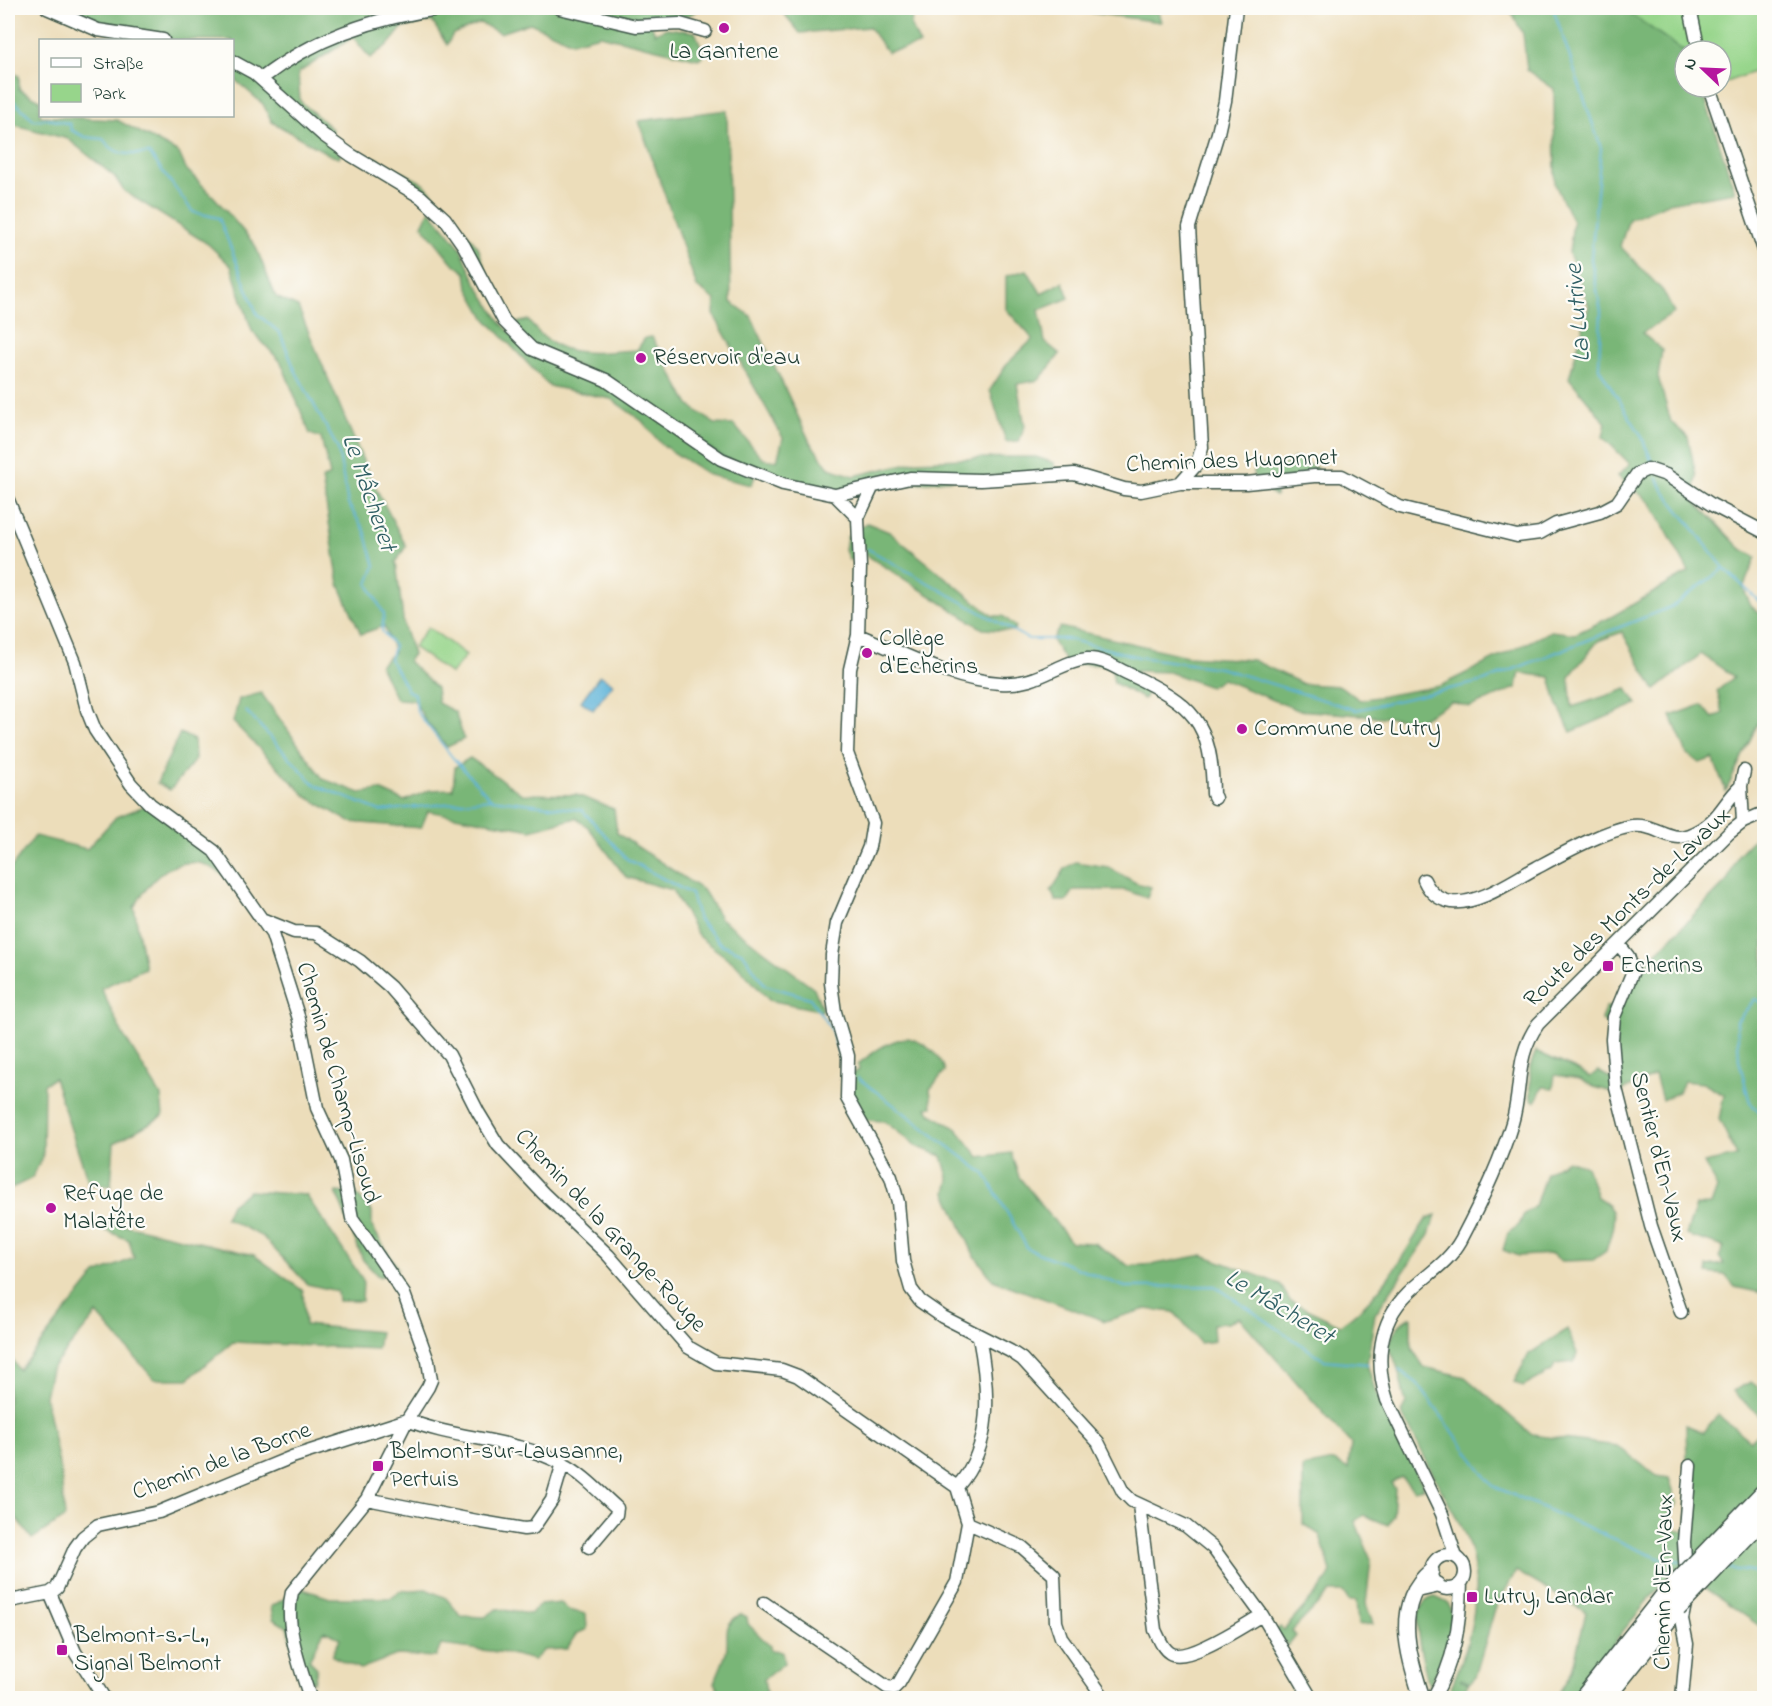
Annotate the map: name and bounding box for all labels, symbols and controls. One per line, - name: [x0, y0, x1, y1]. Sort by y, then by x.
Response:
- marker: La Gantene: [717, 21, 731, 35]
- place label: La Gantene: [669, 35, 779, 70]
- legend: [39, 39, 234, 117]
- north arrow: [1673, 39, 1733, 99]
- text: Straße: [93, 52, 144, 78]
- text: N: [1678, 54, 1704, 74]
- text: Park: [93, 82, 126, 108]
- water label: La Lutrive: [1556, 261, 1602, 364]
- place label: Réservoir d'eau: [653, 341, 800, 376]
- marker: Réservoir d'eau: [634, 351, 648, 365]
- water label: Le Mâcheret: [330, 429, 406, 559]
- street label: Chemin des Hugonnet: [1125, 441, 1339, 483]
- place label: Collège d'Echerins: [879, 622, 978, 685]
- marker: Collège d'Echerins: [860, 646, 874, 660]
- place label: Commune de Lutry: [1254, 712, 1441, 748]
- marker: Commune de Lutry: [1235, 722, 1249, 736]
- street label: Route des Monts-de-Lavaux: [1516, 799, 1740, 1017]
- place label: Echerins: [1620, 949, 1703, 984]
- street label: Chemin de Champ-Lisoud: [286, 958, 388, 1208]
- marker: Echerins: [1601, 959, 1615, 973]
- street label: Sentier d'En-Vaux: [1620, 1068, 1696, 1246]
- street label: Chemin de la Grange-Rouge: [506, 1121, 714, 1341]
- place label: Refuge de Malatête: [63, 1177, 164, 1240]
- marker: Refuge de Malatête: [44, 1201, 58, 1215]
- water label: Le Mâcheret: [1217, 1260, 1343, 1357]
- street label: Chemin de la Borne: [128, 1413, 317, 1511]
- place label: Belmont-sur-Lausanne, Pertuis: [389, 1435, 622, 1498]
- marker: Belmont-sur-Lausanne, Pertuis: [371, 1459, 385, 1473]
- street label: Chemin d'En-Vaux: [1646, 1494, 1684, 1670]
- place label: Lutry, Landar: [1484, 1580, 1614, 1616]
- marker: Lutry, Landar: [1465, 1590, 1479, 1604]
- place label: Belmont-s.-L., Signal Belmont: [73, 1619, 221, 1682]
- marker: Belmont-s.-L., Signal Belmont: [55, 1643, 69, 1657]

